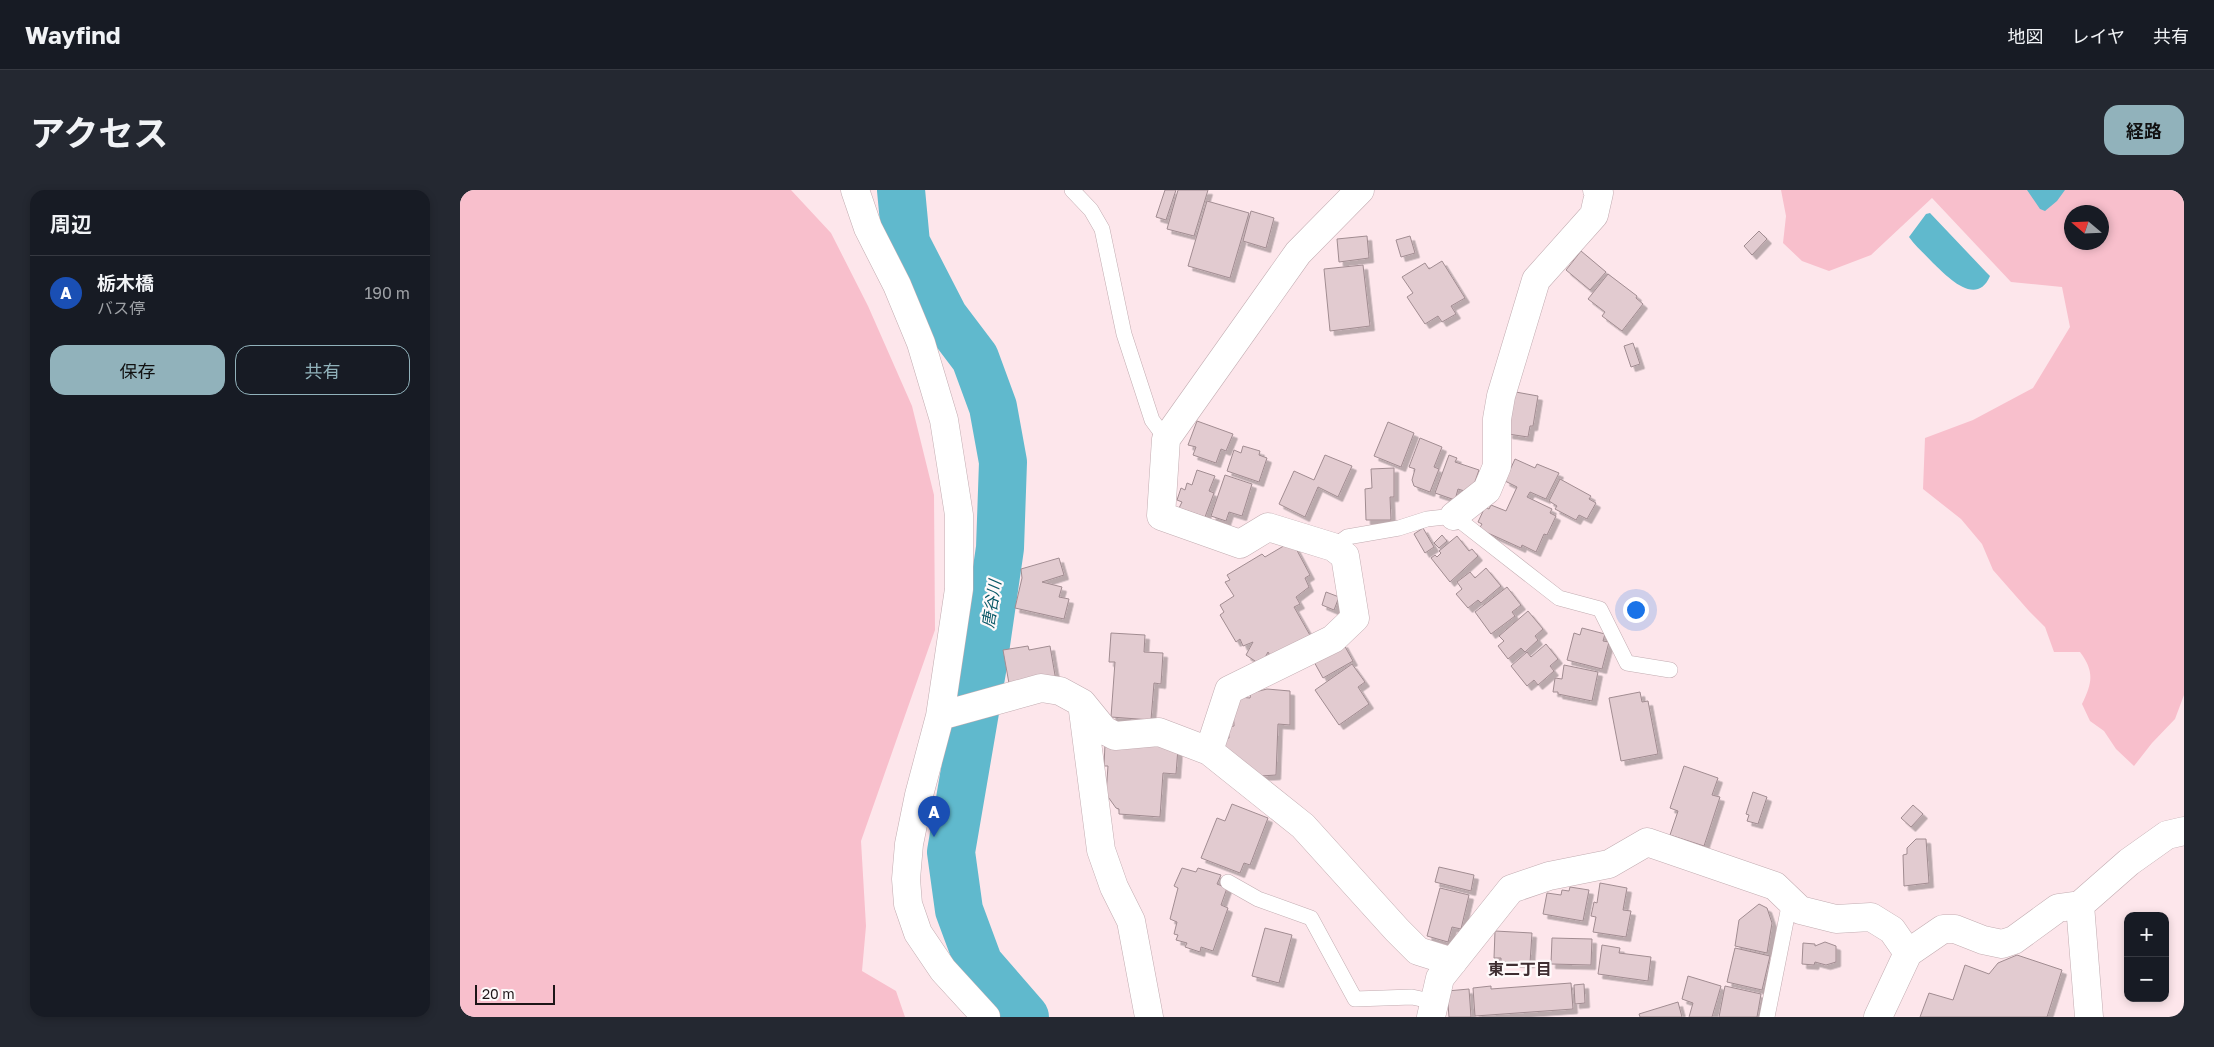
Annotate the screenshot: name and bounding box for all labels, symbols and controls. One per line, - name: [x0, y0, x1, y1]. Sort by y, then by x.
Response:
- text: Wayfind: [25, 20, 121, 49]
- text: 地図: [2008, 25, 2044, 47]
- text: レイヤ: [2072, 25, 2125, 47]
- text: 共有: [2153, 25, 2189, 47]
- button: 経路: [2104, 105, 2184, 155]
- text: アクセス: [30, 112, 168, 154]
- north arrow: [2064, 205, 2109, 250]
- text: 周辺: [50, 211, 92, 237]
- text: 栃木橋: [97, 271, 154, 294]
- text: A: [60, 283, 72, 303]
- text: 190 m: [364, 283, 410, 303]
- text: バス停: [97, 298, 145, 318]
- button: 保存: [50, 345, 225, 395]
- button: 共有: [235, 345, 410, 395]
- water label: 唐谷川: [977, 577, 1005, 629]
- your location: [1623, 597, 1649, 623]
- pin: A: [918, 796, 950, 837]
- map controls: [2124, 912, 2169, 1002]
- button: +: [2124, 912, 2169, 957]
- button: −: [2124, 957, 2169, 1002]
- district label: 東二丁目: [1488, 959, 1552, 979]
- scale bar: [475, 982, 555, 1005]
- text: 20 m: [482, 985, 515, 1002]

